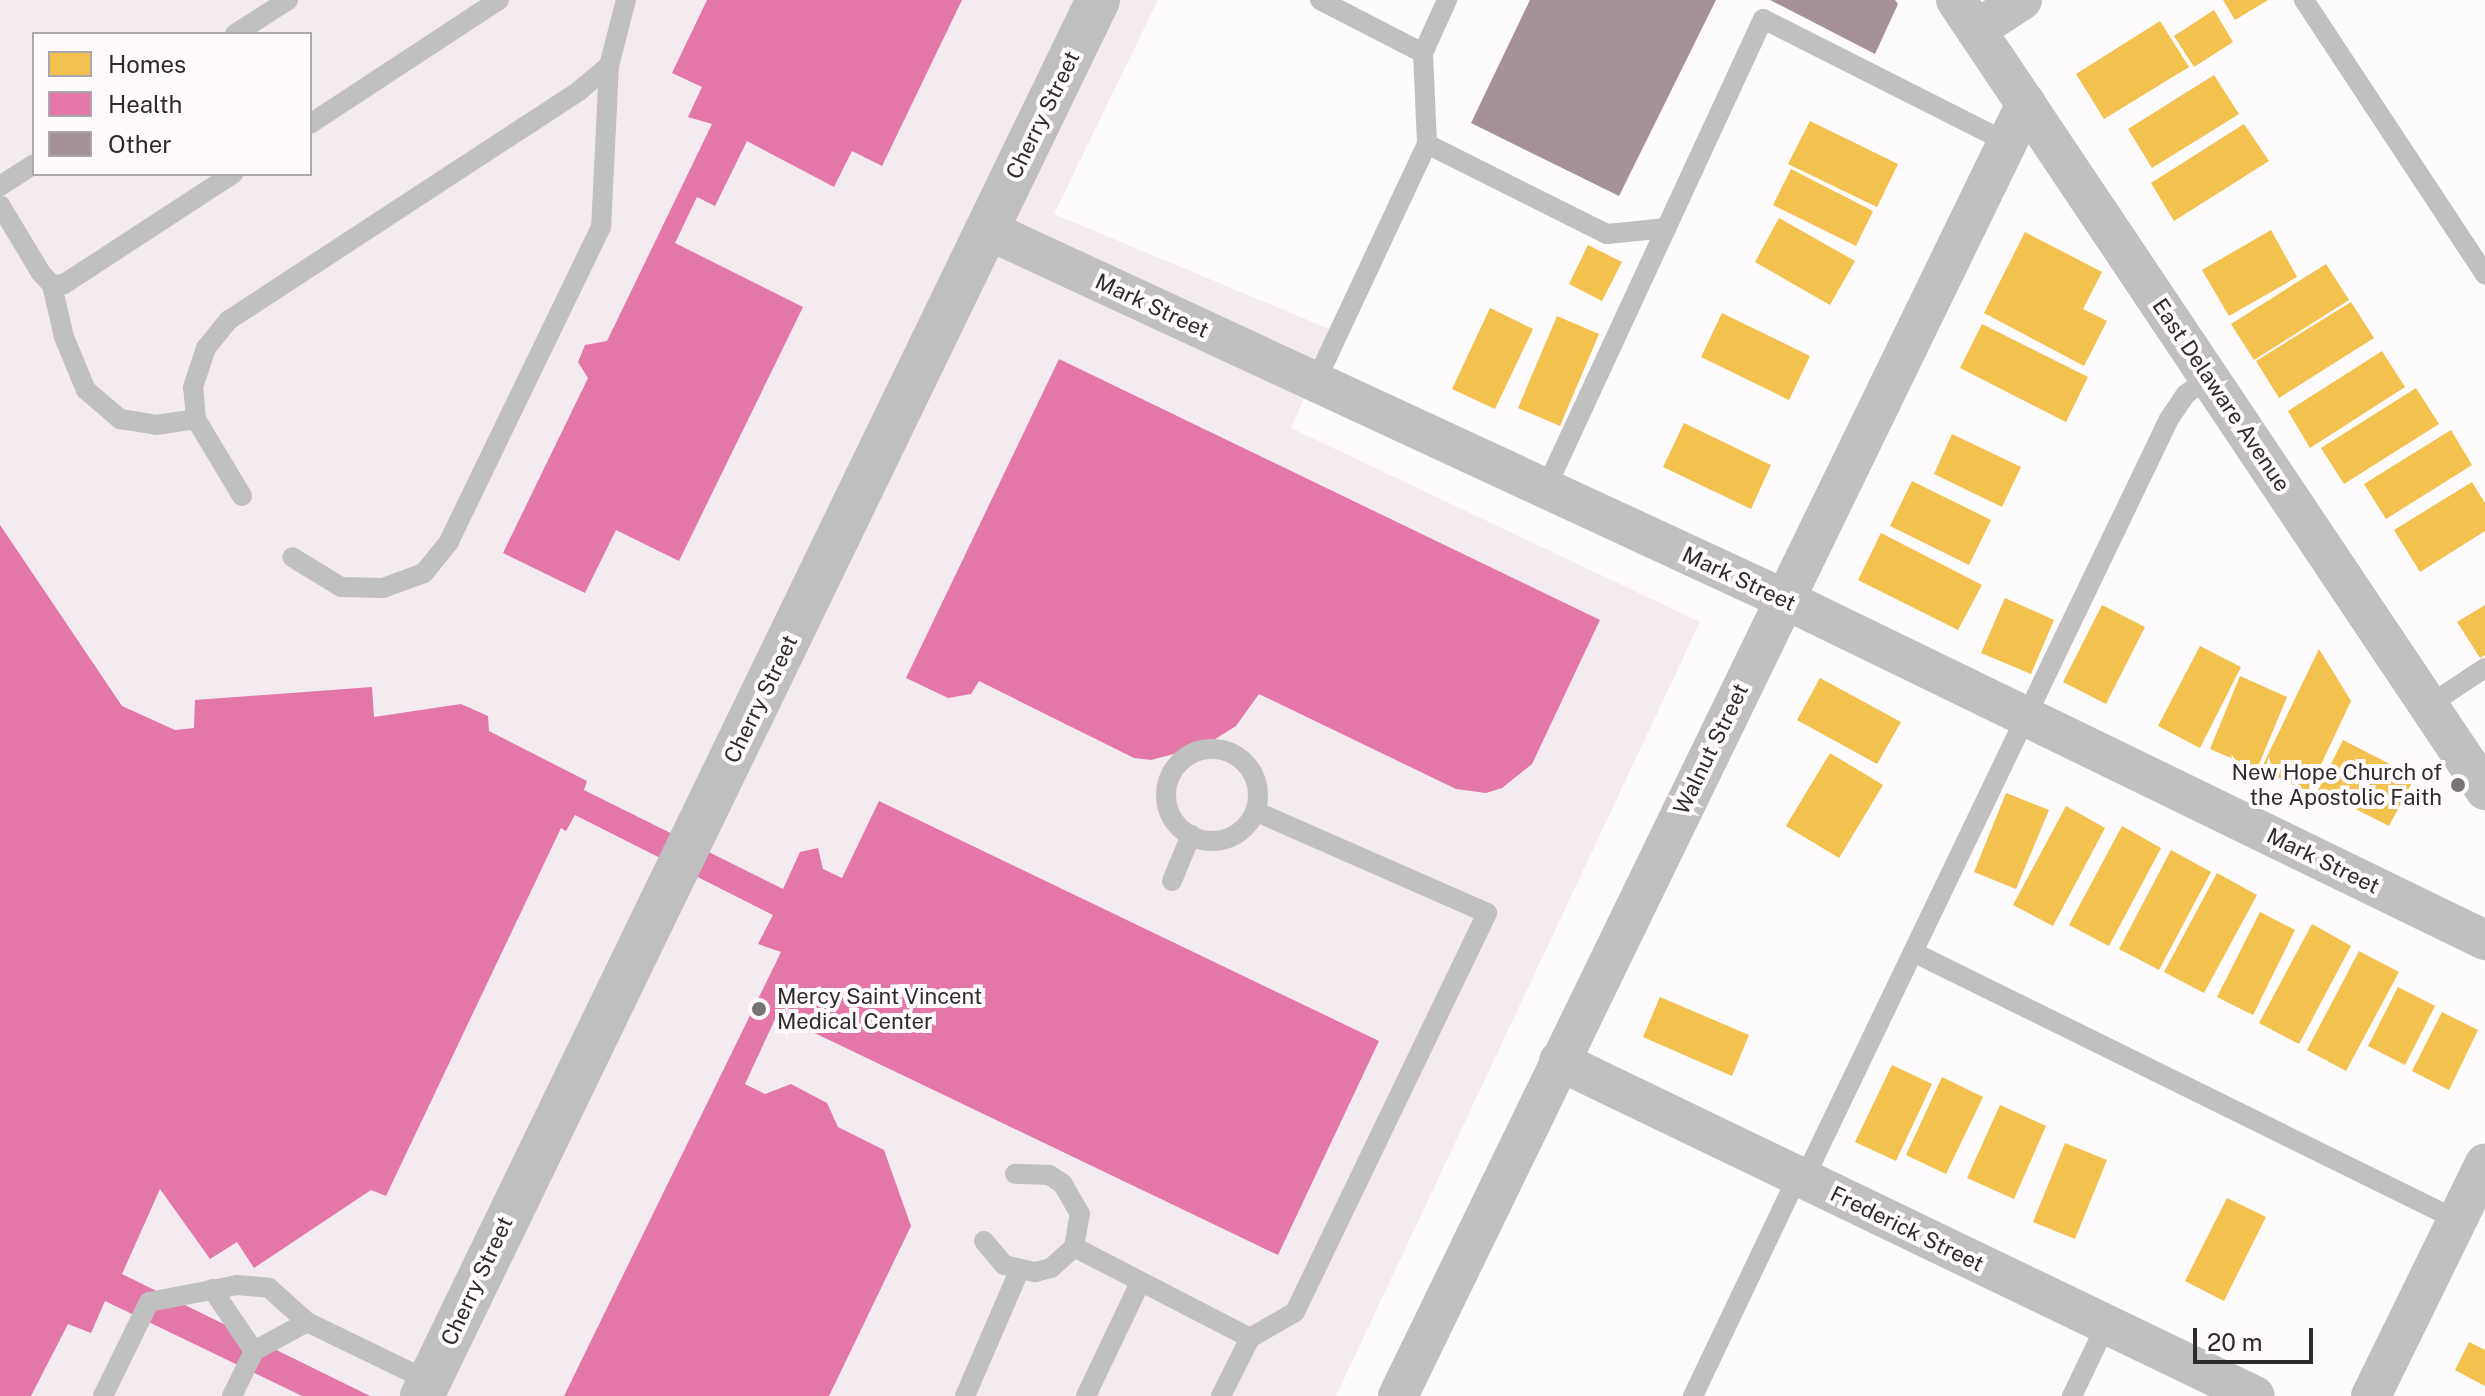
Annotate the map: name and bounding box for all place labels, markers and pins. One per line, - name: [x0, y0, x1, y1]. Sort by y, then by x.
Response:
- place label: New Hope Church of the Apostolic Faith: [2231, 759, 2442, 810]
- marker: New Hope Church of the Apostolic Faith: [2449, 776, 2467, 794]
- place label: Mercy Saint Vincent Medical Center: [777, 983, 983, 1034]
- marker: Mercy Saint Vincent Medical Center: [748, 998, 770, 1020]

